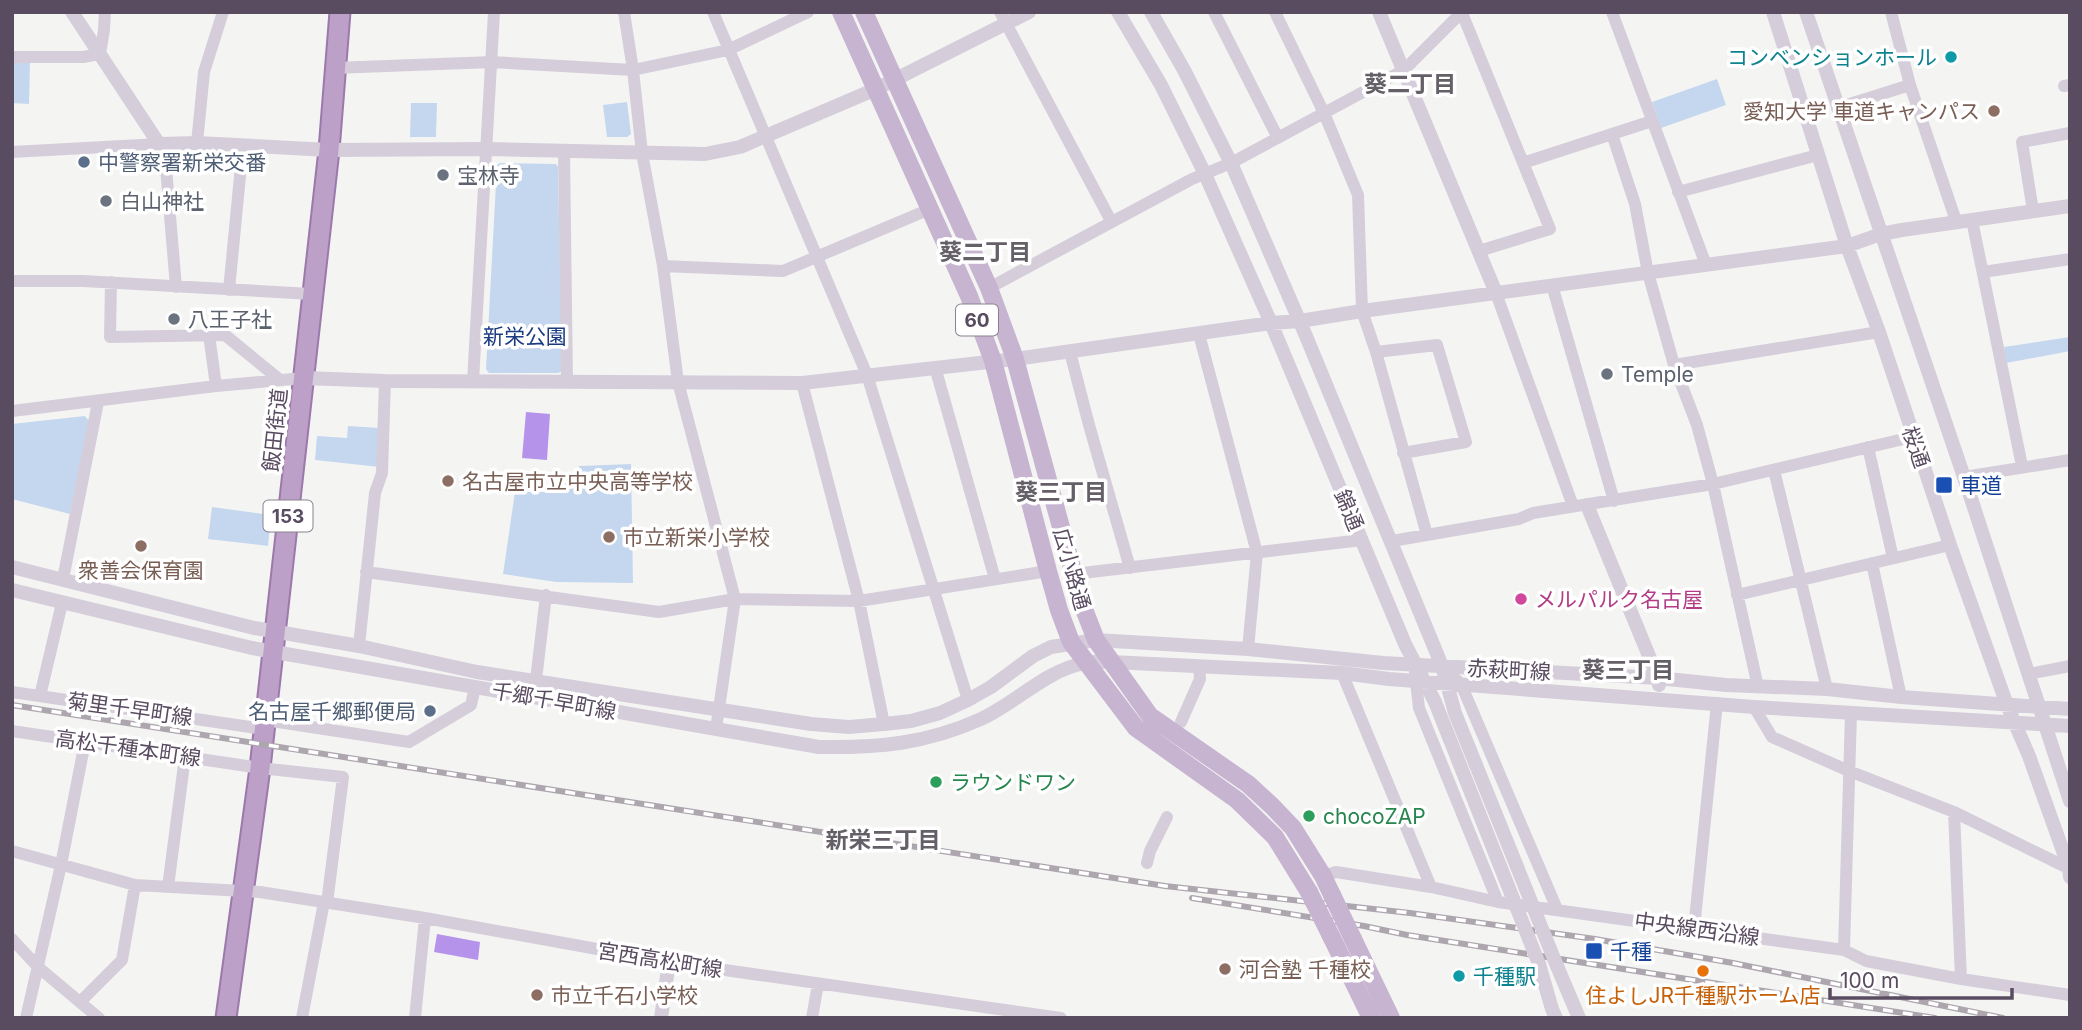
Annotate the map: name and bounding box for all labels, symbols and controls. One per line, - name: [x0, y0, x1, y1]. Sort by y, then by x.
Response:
- place label: コンベンションホール: [1727, 45, 1937, 70]
- marker: コンベンションホール: [1943, 49, 1959, 65]
- district label: 葵二丁目: [1364, 70, 1456, 98]
- place label: 愛知大学 車道キャンパス: [1743, 99, 1980, 124]
- marker: 愛知大学 車道キャンパス: [1986, 103, 2002, 119]
- place label: 中警察署新栄交番: [98, 150, 266, 175]
- marker: 中警察署新栄交番: [76, 154, 92, 170]
- place label: 宝林寺: [457, 163, 520, 188]
- marker: 宝林寺: [435, 167, 451, 183]
- place label: 白山神社: [120, 189, 204, 214]
- marker: 白山神社: [98, 193, 114, 209]
- district label: 葵二丁目: [939, 238, 1031, 266]
- road number: 60: [956, 304, 998, 336]
- place label: 八王子社: [188, 307, 272, 332]
- marker: 八王子社: [166, 311, 182, 327]
- park label: 新栄公園: [483, 324, 567, 349]
- place label: Temple: [1621, 362, 1694, 387]
- marker: Temple: [1599, 366, 1615, 382]
- street label: 飯田街道: [258, 387, 292, 473]
- street label: 桜通: [1897, 423, 1935, 471]
- place label: 名古屋市立中央高等学校: [462, 469, 693, 494]
- marker: 名古屋市立中央高等学校: [440, 473, 456, 489]
- place label: 車道: [1960, 473, 2002, 498]
- marker: 車道: [1934, 475, 1954, 495]
- district label: 葵三丁目: [1015, 478, 1107, 506]
- street label: 錦通: [1329, 486, 1369, 534]
- road number: 153: [264, 500, 312, 531]
- place label: 市立新栄小学校: [623, 525, 770, 550]
- street label: 広小路通: [1048, 525, 1096, 613]
- marker: 市立新栄小学校: [601, 529, 617, 545]
- marker: 衆善会保育園: [133, 538, 149, 554]
- place label: 衆善会保育園: [78, 558, 204, 583]
- place label: メルパルク名古屋: [1535, 587, 1703, 612]
- marker: メルパルク名古屋: [1513, 591, 1529, 607]
- street label: 赤萩町線: [1466, 655, 1552, 685]
- district label: 葵三丁目: [1582, 656, 1674, 684]
- street label: 千郷千早町線: [490, 678, 618, 724]
- street label: 菊里千早町線: [66, 688, 194, 730]
- place label: 名古屋千郷郵便局: [248, 699, 416, 724]
- marker: 名古屋千郷郵便局: [422, 703, 438, 719]
- street label: 高松千種本町線: [53, 725, 203, 771]
- place label: ラウンドワン: [950, 770, 1076, 795]
- marker: ラウンドワン: [928, 774, 944, 790]
- place label: chocoZAP: [1323, 804, 1426, 829]
- marker: chocoZAP: [1301, 808, 1317, 824]
- district label: 新栄三丁目: [826, 826, 941, 854]
- street label: 中央線西沿線: [1633, 908, 1761, 950]
- street label: 宮西高松町線: [596, 938, 724, 982]
- place label: 千種: [1610, 939, 1652, 964]
- marker: 千種: [1584, 941, 1604, 961]
- scale bar: [1830, 956, 2012, 1000]
- place label: 河合塾 千種校: [1239, 957, 1371, 982]
- marker: 河合塾 千種校: [1217, 961, 1233, 977]
- marker: 住よしJR千種駅ホーム店: [1695, 963, 1711, 979]
- place label: 千種駅: [1473, 964, 1536, 989]
- marker: 千種駅: [1451, 968, 1467, 984]
- text: 100 m: [1840, 968, 1899, 993]
- place label: 市立千石小学校: [551, 983, 698, 1008]
- place label: 住よしJR千種駅ホーム店: [1586, 983, 1820, 1008]
- marker: 市立千石小学校: [529, 987, 545, 1003]

